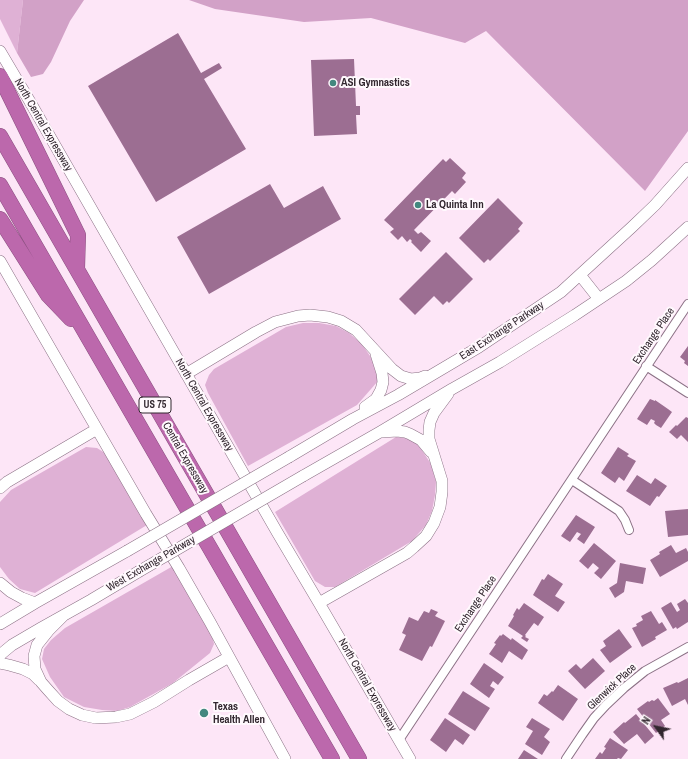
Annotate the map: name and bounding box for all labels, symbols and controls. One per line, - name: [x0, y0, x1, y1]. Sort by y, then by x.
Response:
- street label: North Central Expressway: [11, 76, 75, 174]
- place label: ASI Gymnastics: [341, 76, 410, 90]
- marker: ASI Gymnastics: [328, 78, 338, 88]
- place label: La Quinta Inn: [426, 198, 484, 212]
- marker: La Quinta Inn: [413, 200, 423, 210]
- street label: East Exchange Parkway: [457, 299, 547, 363]
- street label: Exchange Place: [630, 305, 678, 367]
- street label: North Central Expressway: [172, 356, 236, 454]
- road number: US 75: [139, 397, 171, 413]
- street label: Central Expressway: [159, 420, 211, 496]
- street label: West Exchange Parkway: [104, 533, 198, 595]
- street label: Exchange Place: [452, 573, 500, 635]
- street label: North Central Expressway: [335, 636, 399, 734]
- street label: Glenwick Place: [585, 661, 639, 713]
- place label: Texas Health Allen: [213, 700, 265, 726]
- marker: Texas Health Allen: [198, 707, 210, 719]
- north arrow: [636, 707, 676, 747]
- text: N: [638, 714, 654, 727]

